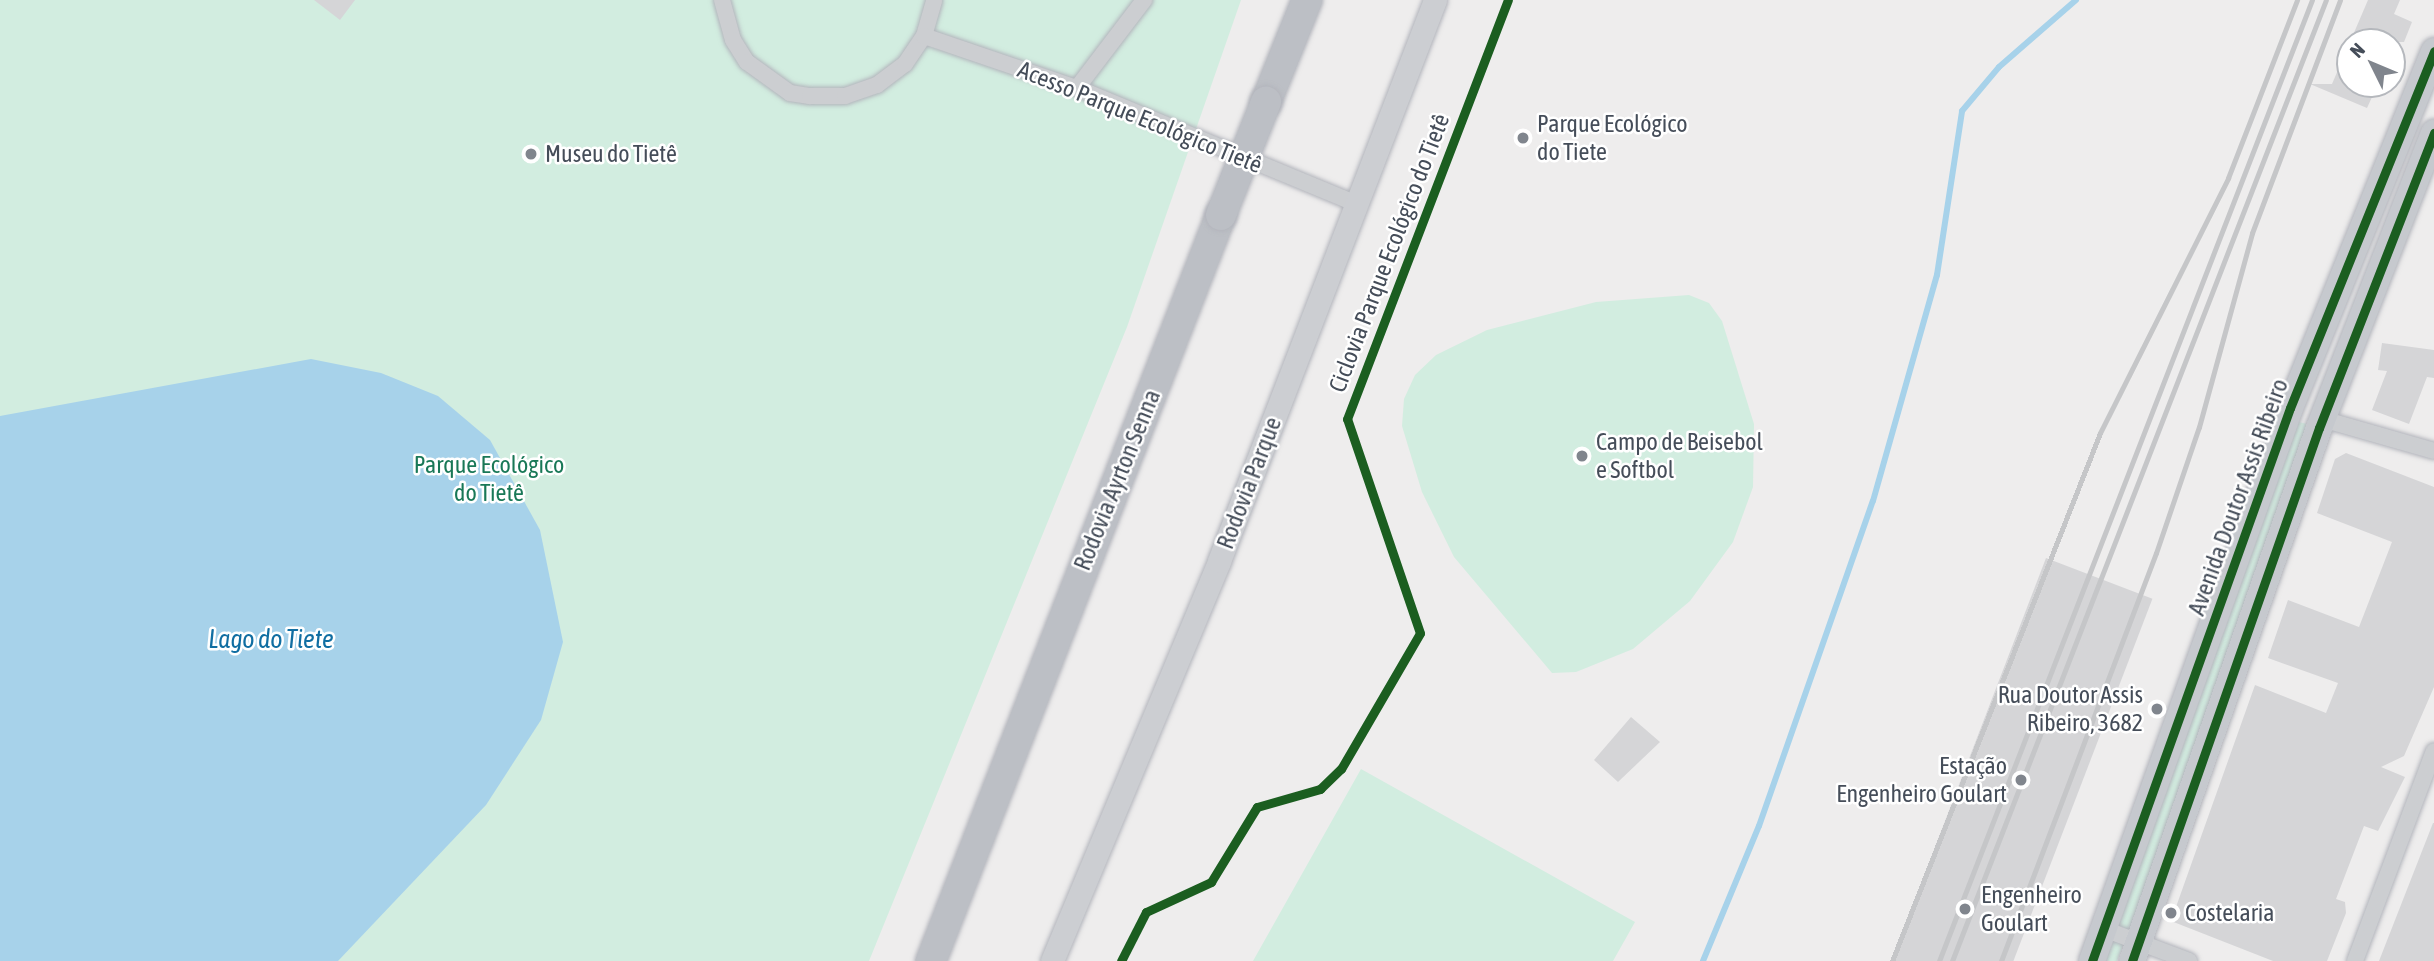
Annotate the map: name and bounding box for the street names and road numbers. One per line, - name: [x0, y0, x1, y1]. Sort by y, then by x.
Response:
- street label: Acesso Parque Ecológico Tietê: [1014, 55, 1266, 179]
- street label: Ciclovia Parque Ecológico do Tietê: [1323, 110, 1455, 396]
- street label: Avenida Doutor Assis Ribeiro: [2182, 375, 2294, 619]
- street label: Rodovia Ayrton Senna: [1068, 385, 1166, 575]
- street label: Rodovia Parque: [1211, 413, 1287, 553]

